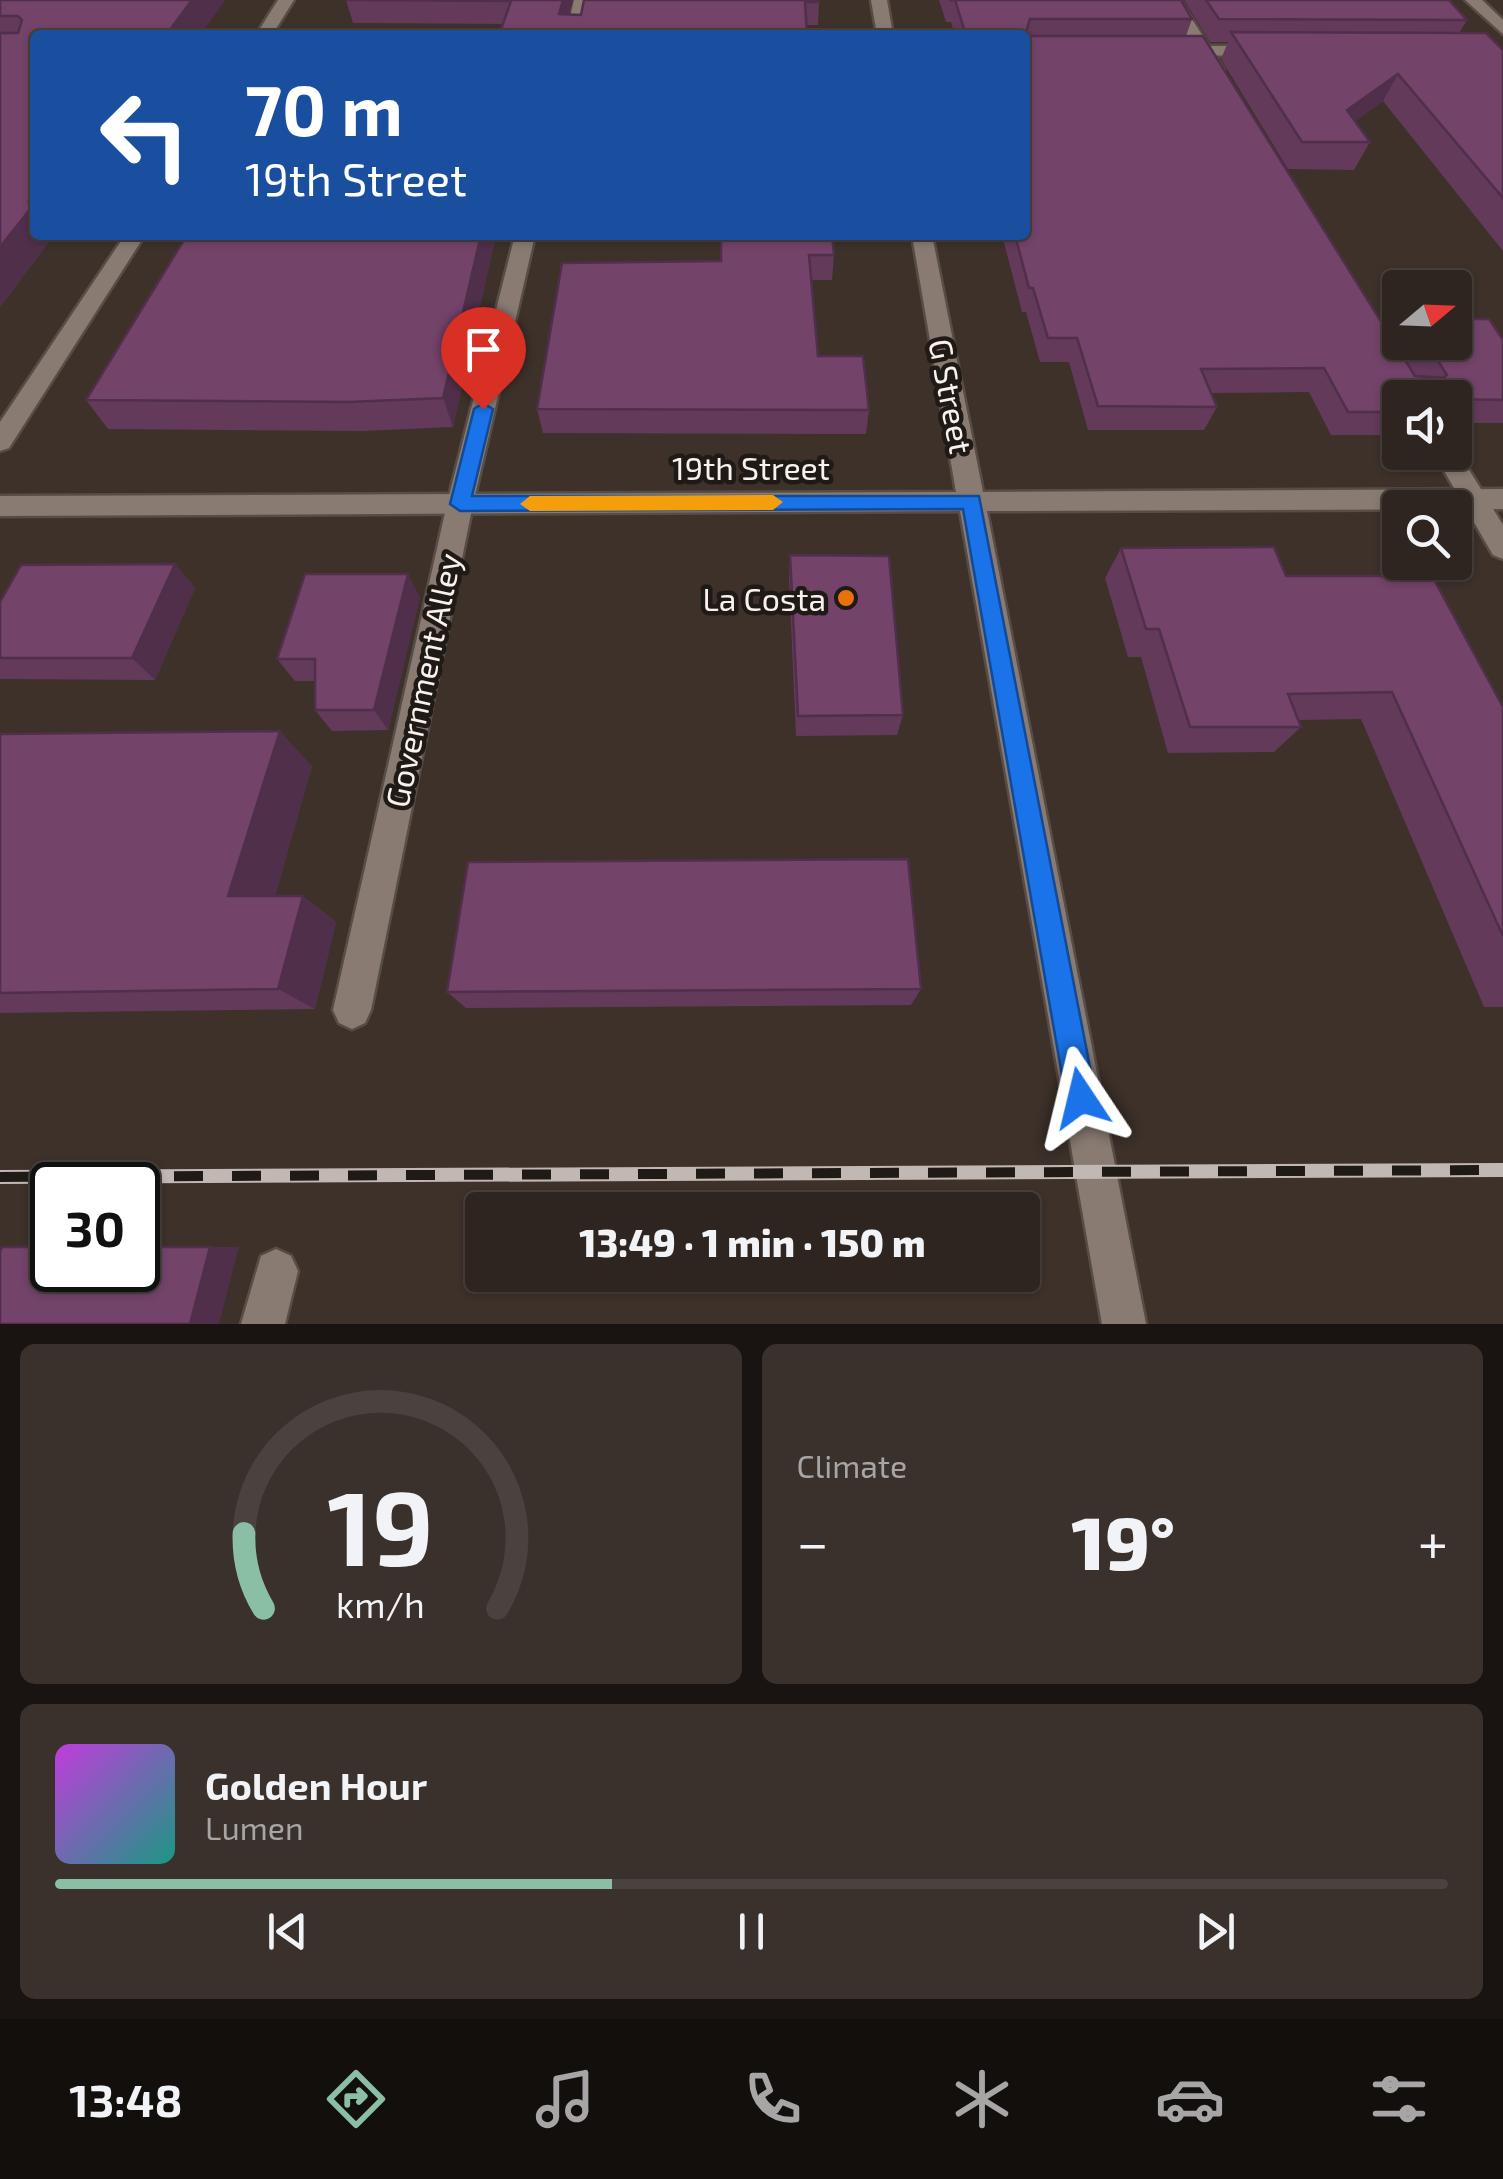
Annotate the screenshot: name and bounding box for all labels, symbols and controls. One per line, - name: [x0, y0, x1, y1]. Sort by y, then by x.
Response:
- text: 70 m: [245, 66, 403, 150]
- icon: left: [80, 70, 210, 200]
- text: 19th Street: [245, 151, 467, 205]
- north arrow: [1382, 270, 1472, 360]
- map controls: [1382, 270, 1472, 580]
- pin: [441, 307, 526, 410]
- icon: arrive: [456, 322, 511, 377]
- street label: G Street: [922, 335, 982, 457]
- button: sound: [1382, 380, 1472, 470]
- street label: 19th Street: [672, 448, 830, 486]
- button: search: [1382, 490, 1472, 580]
- street label: Government Alley: [377, 549, 467, 811]
- place label: La Costa: [702, 579, 826, 617]
- marker: La Costa: [835, 587, 857, 609]
- position arrow: [1029, 1046, 1133, 1150]
- speed limit sign: 30: [30, 1162, 160, 1292]
- text: 13:49 · 1 min · 150 m: [579, 1219, 926, 1265]
- text: Climate: [797, 1446, 907, 1484]
- text: 19: [328, 1462, 434, 1587]
- text: 19°: [1071, 1495, 1175, 1585]
- text: −: [797, 1508, 829, 1574]
- text: +: [1418, 1508, 1448, 1574]
- text: km/h: [336, 1582, 425, 1625]
- text: Golden Hour: [205, 1762, 427, 1808]
- text: Lumen: [205, 1808, 304, 1846]
- icon: previous: [260, 1904, 315, 1959]
- icon: pause: [724, 1904, 779, 1959]
- icon: next: [1188, 1904, 1243, 1959]
- icon: directions: [321, 2064, 391, 2134]
- icon: music: [530, 2064, 600, 2134]
- icon: phone: [738, 2064, 808, 2134]
- icon: climate: [947, 2064, 1017, 2134]
- icon: car: [1155, 2064, 1225, 2134]
- icon: filters: [1364, 2064, 1434, 2134]
- text: 13:48: [69, 2072, 183, 2126]

